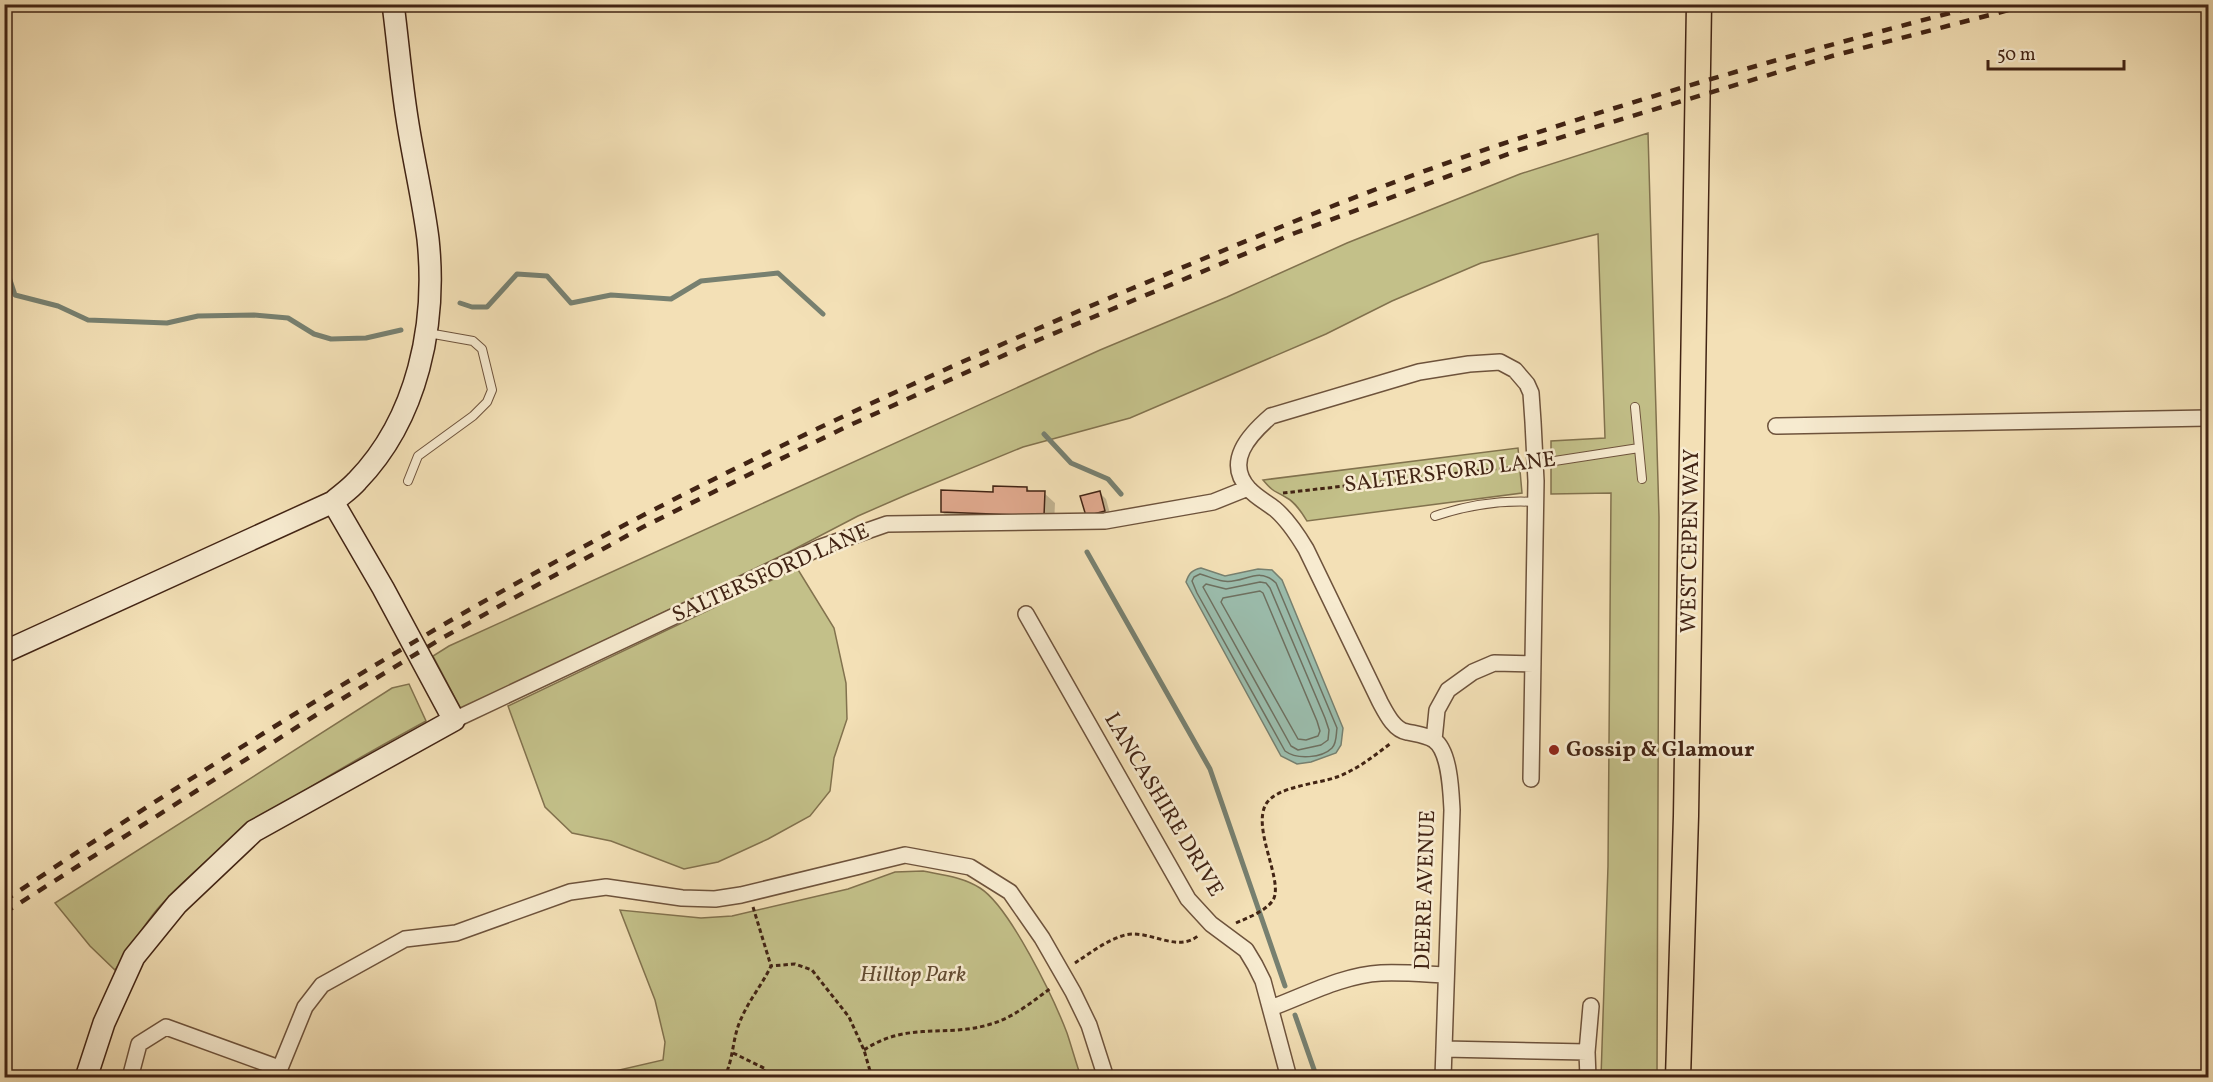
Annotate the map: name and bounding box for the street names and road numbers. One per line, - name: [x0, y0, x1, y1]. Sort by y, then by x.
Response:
- street label: SALTERSFORD LANE: [1342, 445, 1558, 501]
- street label: WEST CEPEN WAY: [1674, 448, 1708, 633]
- street label: SALTERSFORD LANE: [667, 517, 875, 631]
- street label: LANCASHIRE DRIVE: [1096, 707, 1230, 903]
- street label: DEERE AVENUE: [1408, 809, 1444, 971]

